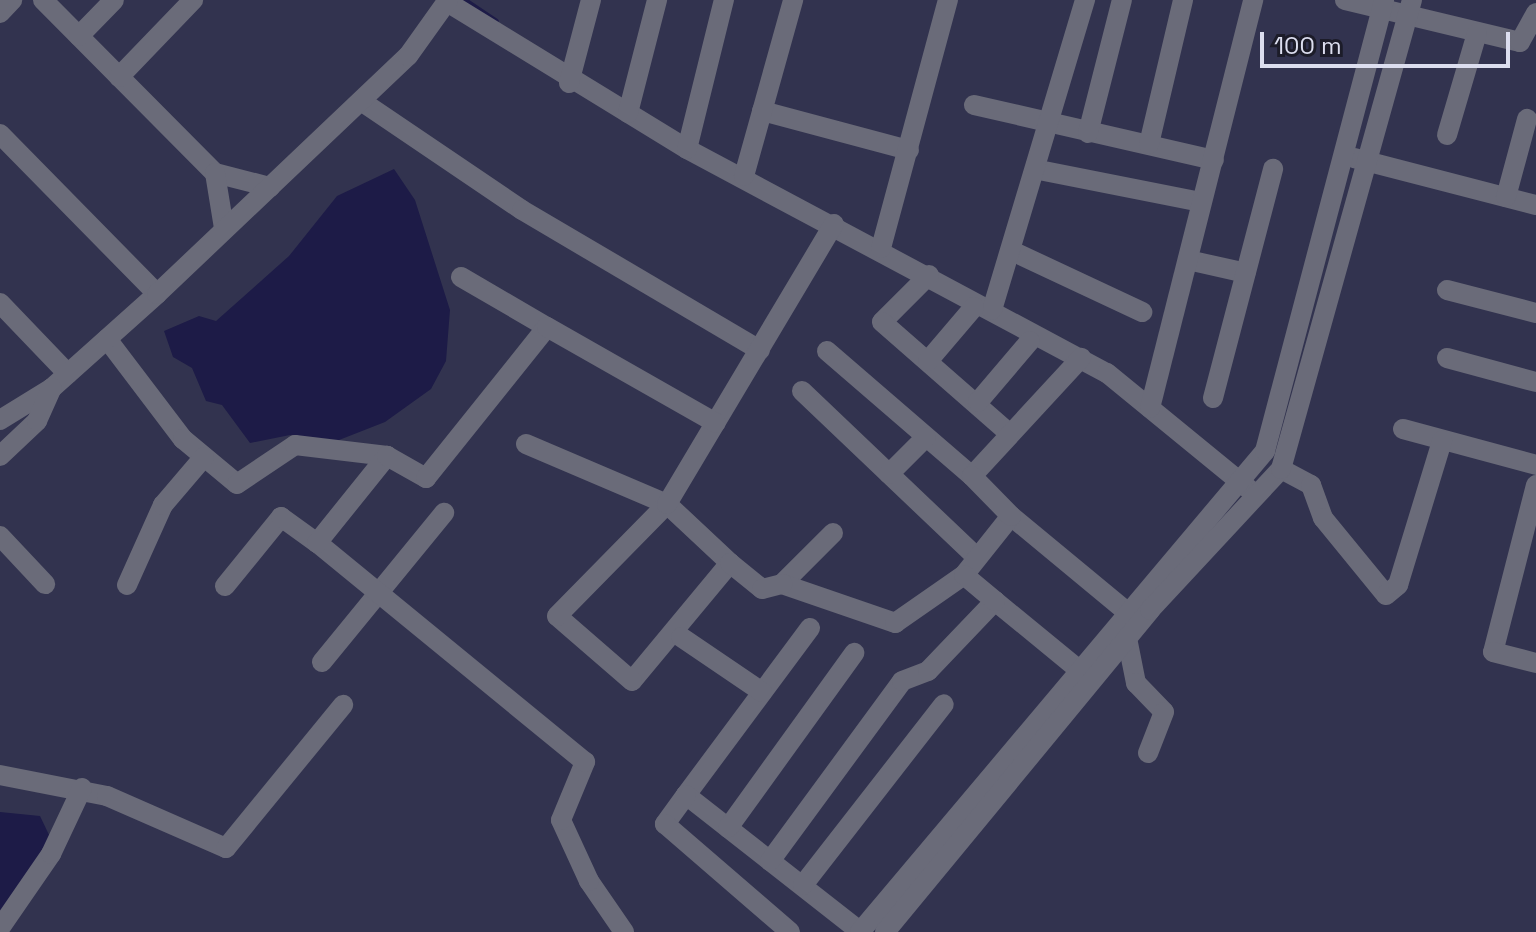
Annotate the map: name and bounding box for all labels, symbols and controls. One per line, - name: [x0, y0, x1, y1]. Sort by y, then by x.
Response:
- scale bar: [1264, 16, 1514, 66]
- text: 100 m: [1274, 30, 1342, 61]

